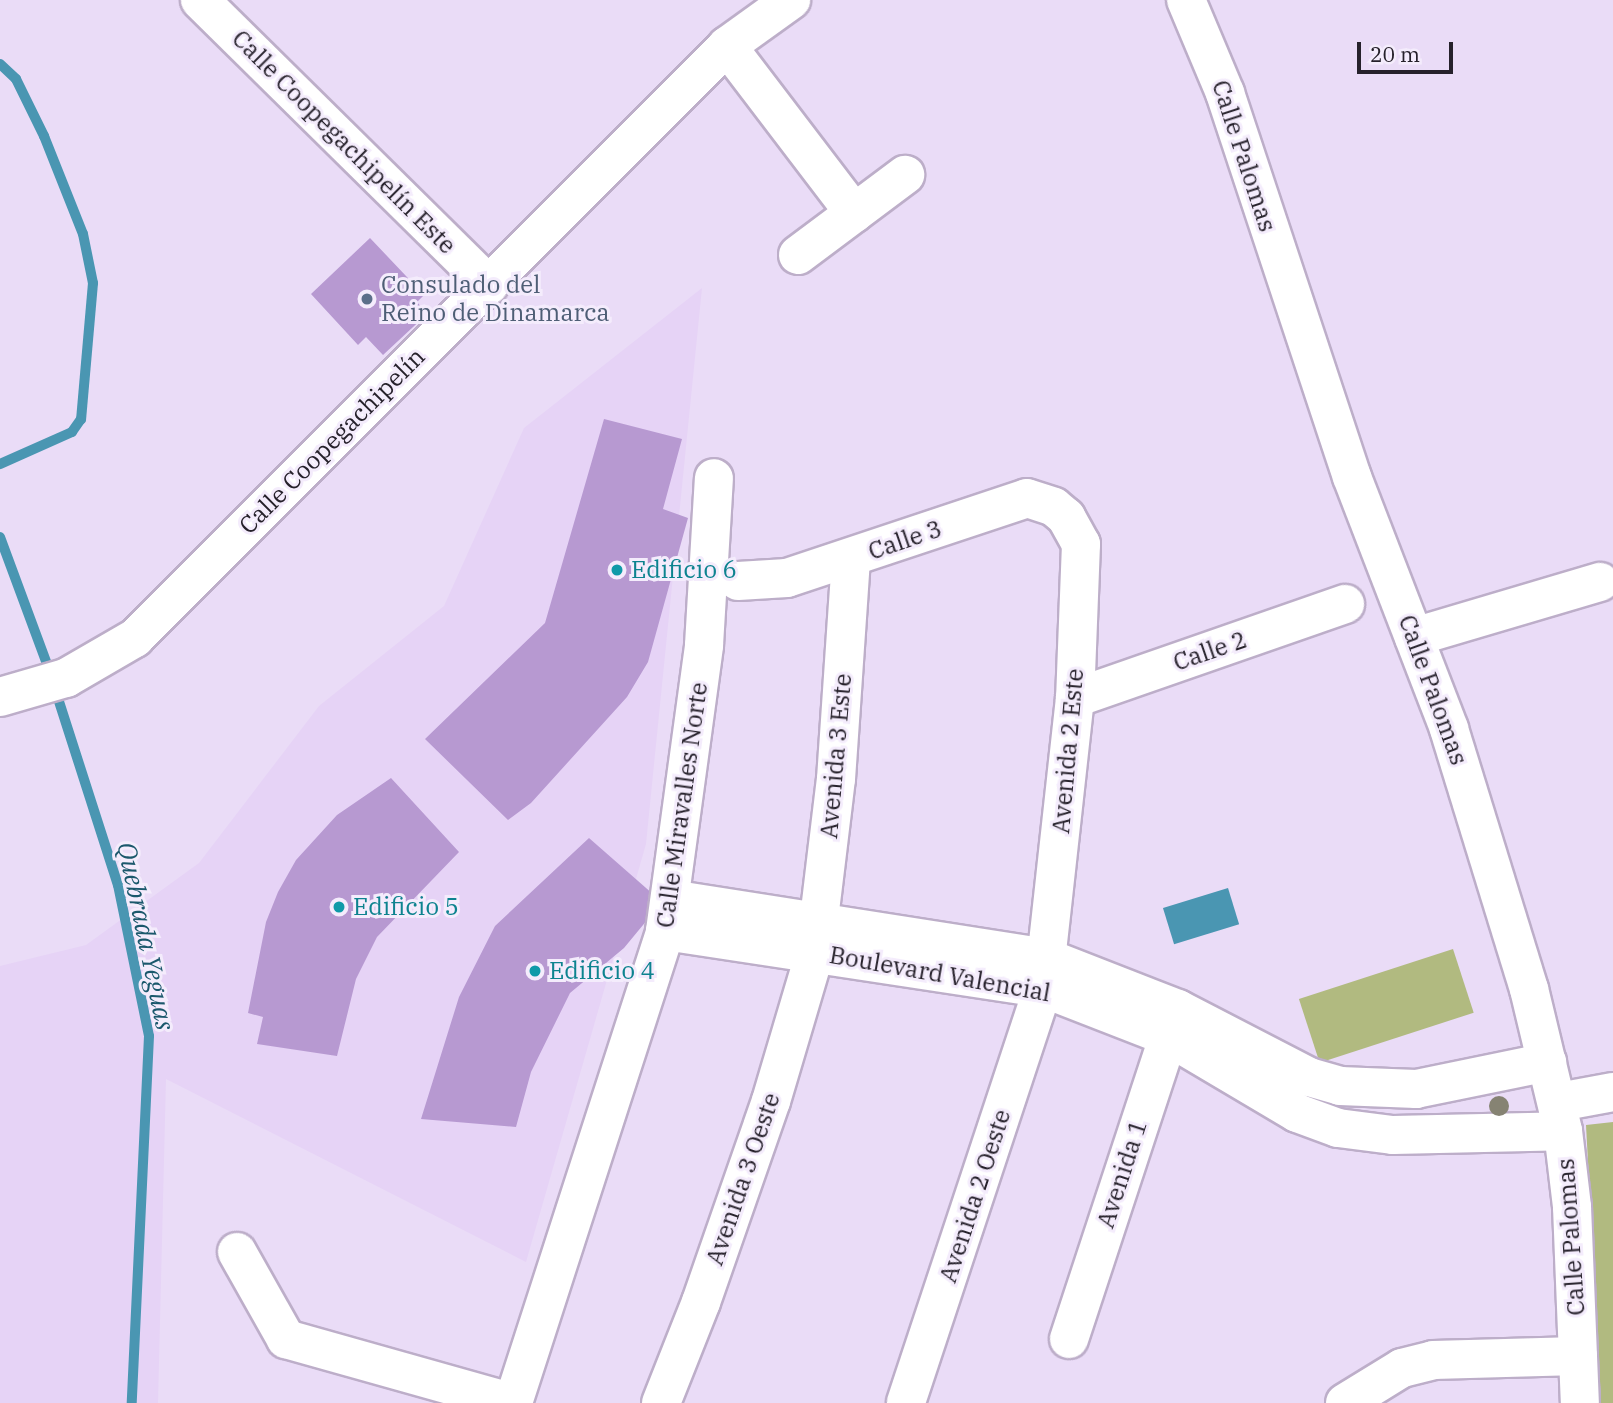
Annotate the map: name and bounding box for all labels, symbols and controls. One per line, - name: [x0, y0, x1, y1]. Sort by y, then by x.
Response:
- street label: Calle Coopegachipelín Este: [226, 24, 462, 260]
- scale bar: [1361, 28, 1457, 72]
- text: 20 m: [1370, 40, 1420, 68]
- street label: Calle Palomas: [1206, 77, 1282, 235]
- place label: Consulado del Reino de Dinamarca: [381, 271, 610, 327]
- marker: Consulado del Reino de Dinamarca: [359, 291, 375, 307]
- street label: Calle Coopegachipelín: [233, 342, 431, 540]
- street label: Calle 3: [865, 514, 945, 566]
- place label: Edificio 6: [631, 556, 737, 584]
- marker: Edificio 6: [609, 562, 625, 578]
- street label: Calle Palomas: [1393, 611, 1473, 769]
- street label: Calle 2: [1170, 625, 1250, 677]
- street label: Avenida 2 Este: [1046, 667, 1090, 835]
- street label: Avenida 3 Este: [814, 672, 858, 840]
- street label: Calle Miravalles Norte: [651, 680, 713, 930]
- water label: Quebrada Yeguas: [111, 839, 181, 1033]
- place label: Edificio 5: [353, 893, 459, 921]
- marker: Edificio 5: [331, 899, 347, 915]
- street label: Boulevard Valencial: [827, 940, 1053, 1008]
- place label: Edificio 4: [549, 957, 655, 985]
- marker: Edificio 4: [527, 963, 543, 979]
- street label: Avenida 3 Oeste: [700, 1089, 786, 1269]
- street label: Avenida 2 Oeste: [933, 1106, 1017, 1286]
- street label: Avenida 1: [1091, 1116, 1153, 1232]
- street label: Calle Palomas: [1551, 1157, 1591, 1317]

